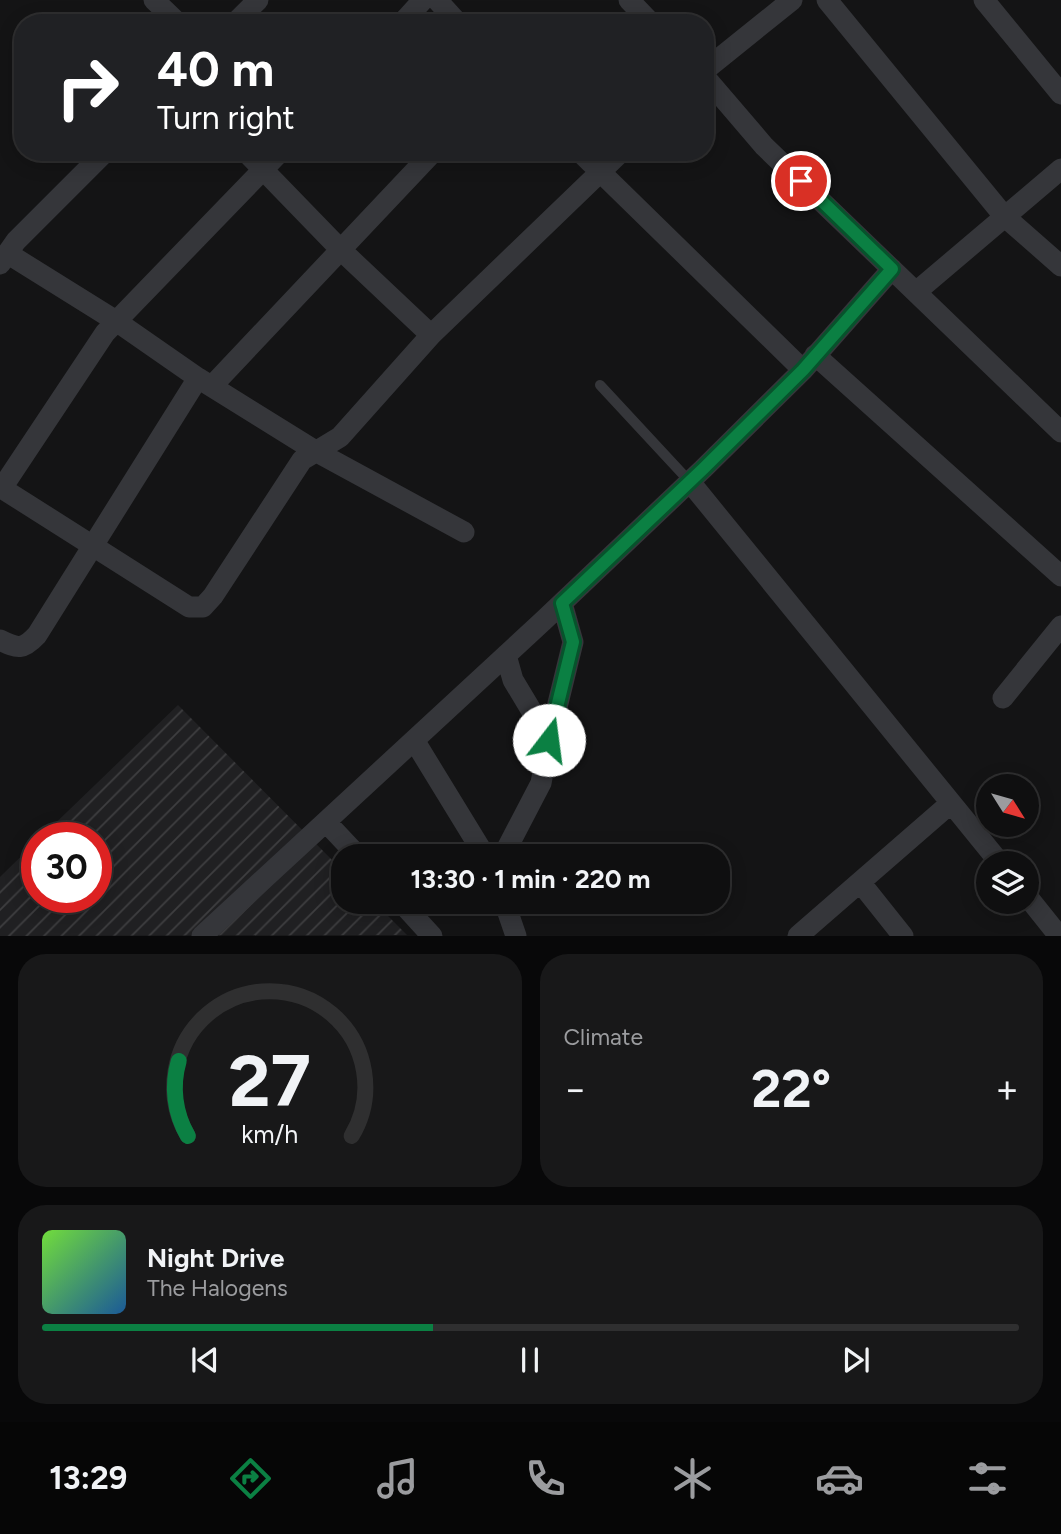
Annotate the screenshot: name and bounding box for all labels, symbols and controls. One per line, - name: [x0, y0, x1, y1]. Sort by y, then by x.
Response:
- text: 40 m: [157, 39, 274, 98]
- icon: right: [42, 42, 133, 133]
- text: Turn right: [157, 99, 295, 137]
- pin: [771, 151, 831, 211]
- icon: arrive: [782, 162, 820, 200]
- position arrow: [512, 703, 586, 777]
- north arrow: [976, 774, 1040, 836]
- map controls: [976, 774, 1039, 914]
- speed limit sign: 30: [21, 822, 112, 913]
- button: layers: [976, 851, 1039, 914]
- text: 13:30 · 1 min · 220 m: [410, 863, 651, 895]
- text: Climate: [564, 1023, 643, 1051]
- text: 27: [228, 1038, 311, 1125]
- text: 22°: [751, 1058, 831, 1120]
- text: −: [564, 1066, 587, 1112]
- text: +: [995, 1066, 1019, 1112]
- text: km/h: [241, 1119, 298, 1149]
- text: Night Drive: [147, 1242, 284, 1274]
- text: The Halogens: [147, 1274, 288, 1302]
- icon: previous: [186, 1341, 224, 1379]
- icon: pause: [511, 1341, 549, 1379]
- icon: next: [837, 1341, 875, 1379]
- icon: directions: [226, 1454, 275, 1503]
- icon: music: [373, 1454, 422, 1503]
- icon: phone: [521, 1454, 570, 1503]
- icon: climate: [668, 1454, 717, 1503]
- icon: car: [815, 1454, 864, 1503]
- icon: filters: [963, 1454, 1012, 1503]
- text: 13:29: [49, 1459, 127, 1497]

